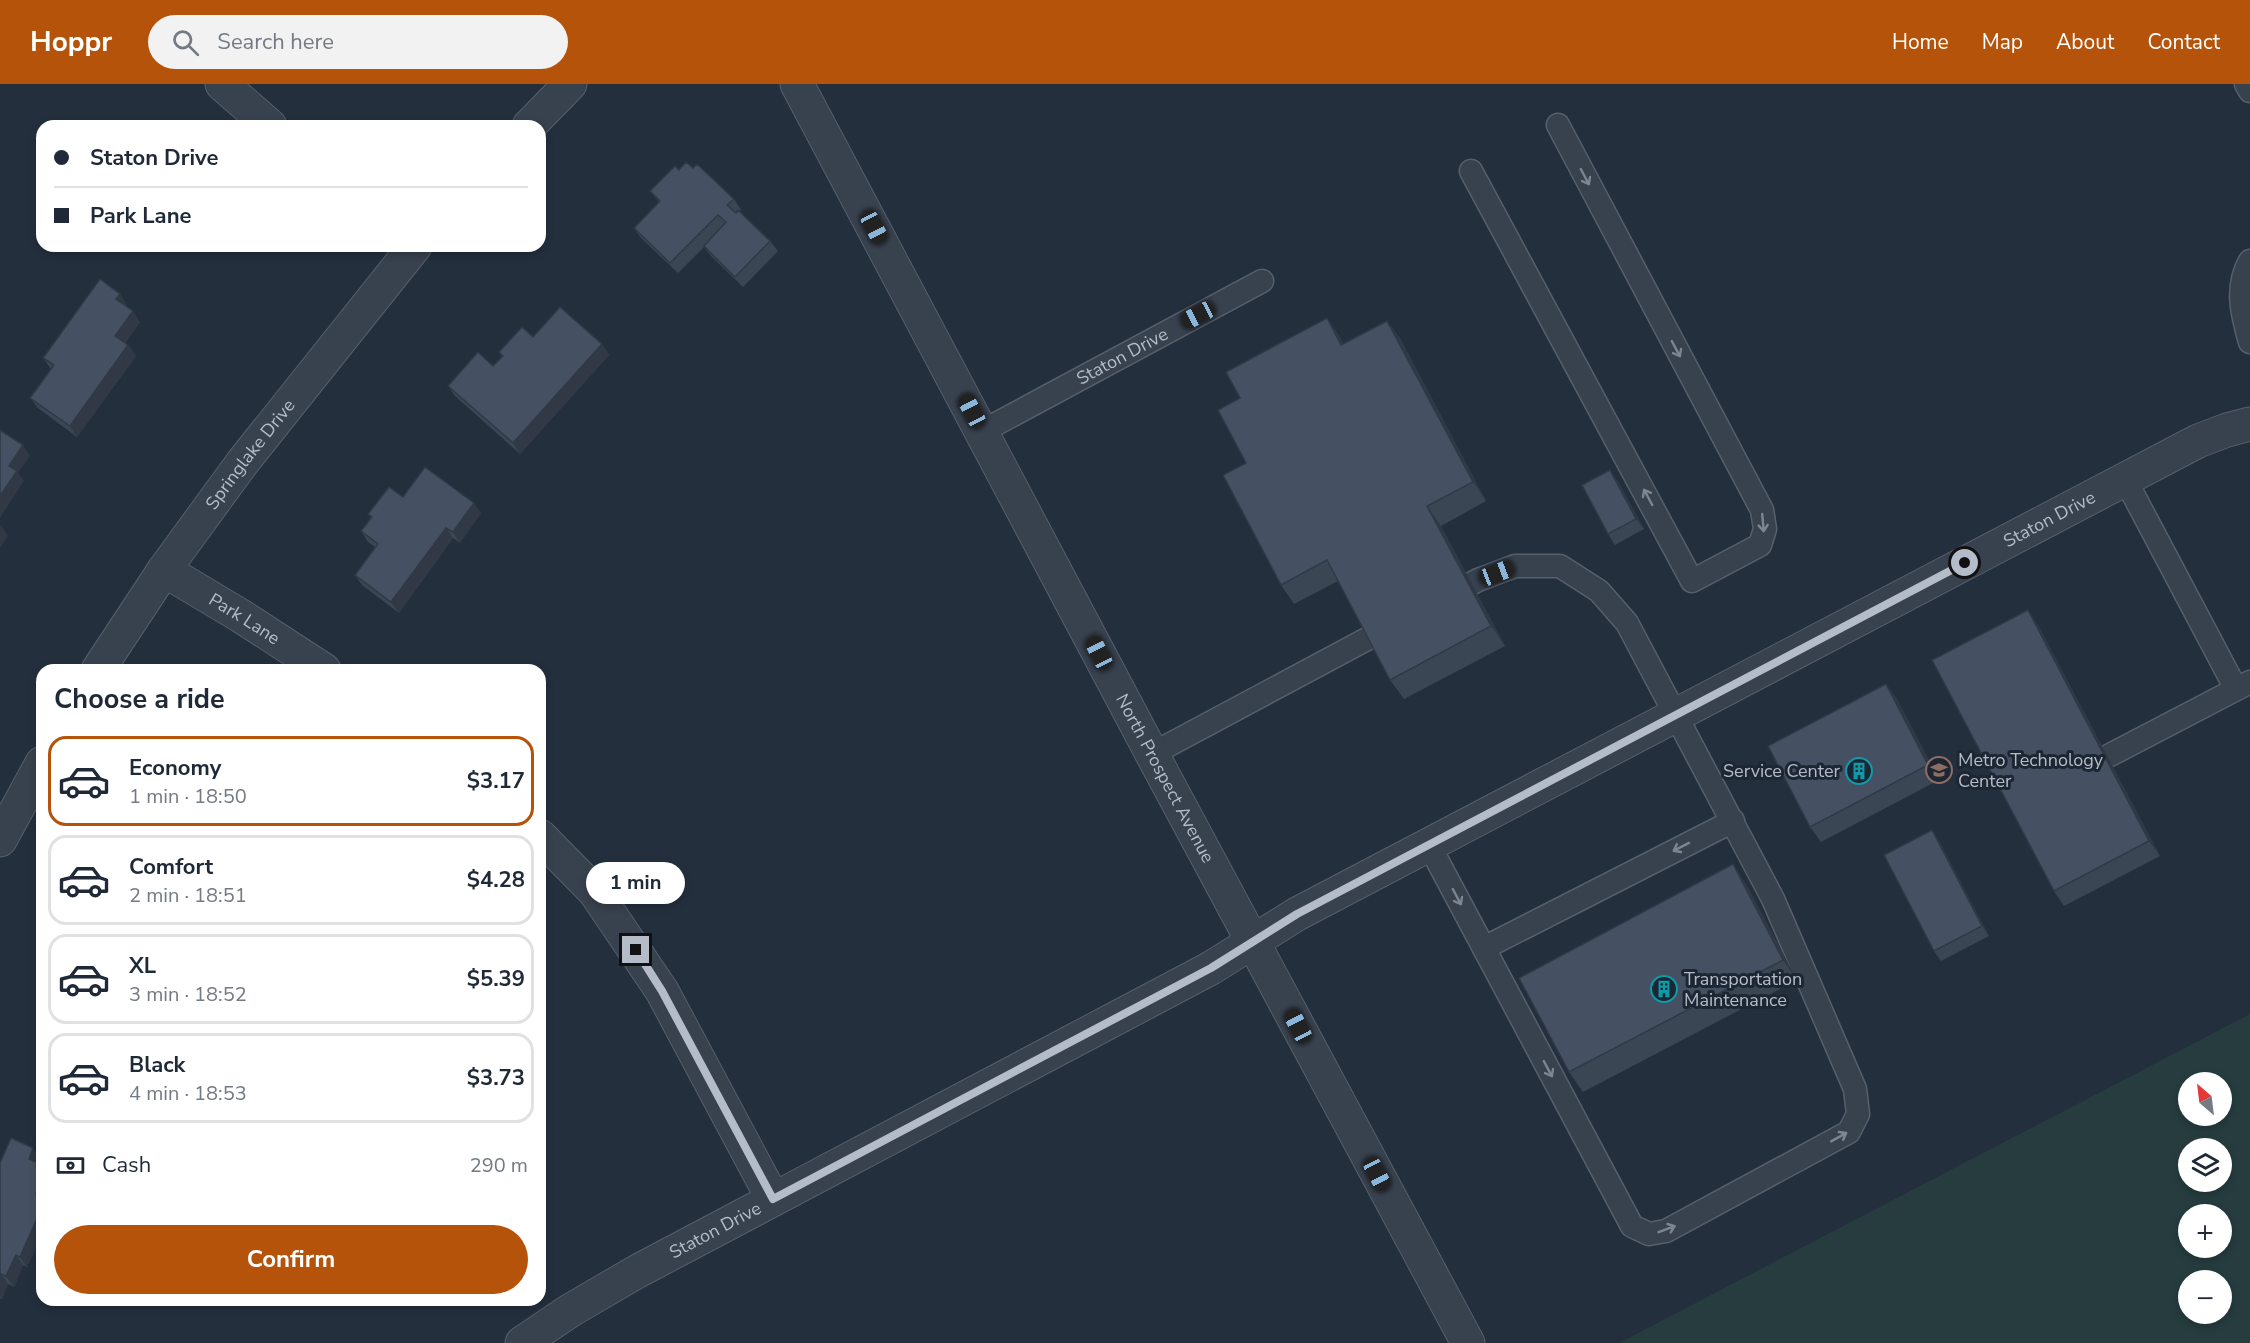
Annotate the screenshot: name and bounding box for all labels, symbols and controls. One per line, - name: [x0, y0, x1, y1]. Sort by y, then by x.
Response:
- search box: [148, 15, 568, 69]
- text: Hoppr: [30, 23, 112, 61]
- icon: search: [169, 26, 202, 59]
- text: Search here: [217, 27, 334, 57]
- text: Home: [1892, 28, 1949, 56]
- text: Map: [1982, 28, 2023, 56]
- text: About: [2056, 28, 2114, 56]
- text: Contact: [2147, 28, 2220, 56]
- text: Staton Drive: [90, 143, 218, 173]
- one-way arrow: [1579, 168, 1591, 185]
- text: Park Lane: [90, 201, 191, 231]
- car: [858, 207, 890, 247]
- car: [1178, 299, 1218, 331]
- street label: Staton Drive: [1072, 322, 1172, 391]
- one-way arrow: [1671, 340, 1683, 358]
- car: [956, 391, 988, 431]
- street label: Springlake Drive: [200, 394, 300, 515]
- street label: Staton Drive: [1999, 485, 2099, 553]
- one-way arrow: [1642, 489, 1653, 507]
- one-way arrow: [1758, 512, 1769, 532]
- route start: [1951, 549, 1978, 576]
- car: [1477, 558, 1517, 588]
- street label: Park Lane: [204, 587, 285, 650]
- car: [1083, 633, 1115, 673]
- text: Choose a ride: [54, 681, 225, 718]
- street label: North Prospect Avenue: [1110, 690, 1220, 867]
- place label: Metro Technology Center: [1958, 748, 2104, 793]
- text: Economy: [129, 753, 221, 783]
- icon: car: [57, 754, 111, 808]
- school or university icon: Metro Technology Center: [1924, 755, 1954, 785]
- building icon: Service Center: [1844, 756, 1874, 786]
- place label: Service Center: [1723, 759, 1841, 783]
- text: $3.17: [467, 766, 525, 796]
- text: 1 min · 18:50: [129, 783, 247, 810]
- one-way arrow: [1672, 842, 1690, 853]
- text: Comfort: [129, 852, 213, 882]
- icon: car: [57, 853, 111, 907]
- callout: 1 min: [586, 863, 686, 905]
- text: $4.28: [467, 865, 525, 895]
- text: 1 min: [610, 869, 661, 896]
- text: 2 min · 18:51: [129, 882, 247, 909]
- one-way arrow: [1452, 887, 1463, 905]
- route end: [622, 936, 649, 963]
- text: XL: [129, 951, 156, 981]
- icon: car: [57, 952, 111, 1006]
- text: $5.39: [467, 964, 525, 994]
- place label: Transportation Maintenance: [1684, 967, 1802, 1012]
- building icon: Transportation Maintenance: [1649, 974, 1679, 1004]
- text: 3 min · 18:52: [129, 981, 247, 1008]
- car: [1282, 1006, 1314, 1046]
- text: Black: [129, 1050, 185, 1080]
- icon: car: [57, 1051, 111, 1105]
- one-way arrow: [1543, 1059, 1555, 1077]
- text: $3.73: [467, 1063, 525, 1093]
- north arrow: [2178, 1072, 2232, 1126]
- map controls: [2178, 1072, 2232, 1324]
- text: 4 min · 18:53: [129, 1080, 247, 1107]
- one-way arrow: [1830, 1131, 1847, 1143]
- button: layers: [2178, 1138, 2232, 1192]
- icon: cash: [54, 1149, 87, 1182]
- text: Cash: [102, 1150, 151, 1180]
- text: 290 m: [470, 1152, 528, 1179]
- car: [1361, 1154, 1393, 1194]
- street label: Staton Drive: [665, 1196, 765, 1264]
- button: +: [2178, 1204, 2232, 1258]
- one-way arrow: [1658, 1223, 1676, 1234]
- button: Confirm: [54, 1225, 528, 1294]
- button: −: [2178, 1270, 2232, 1324]

